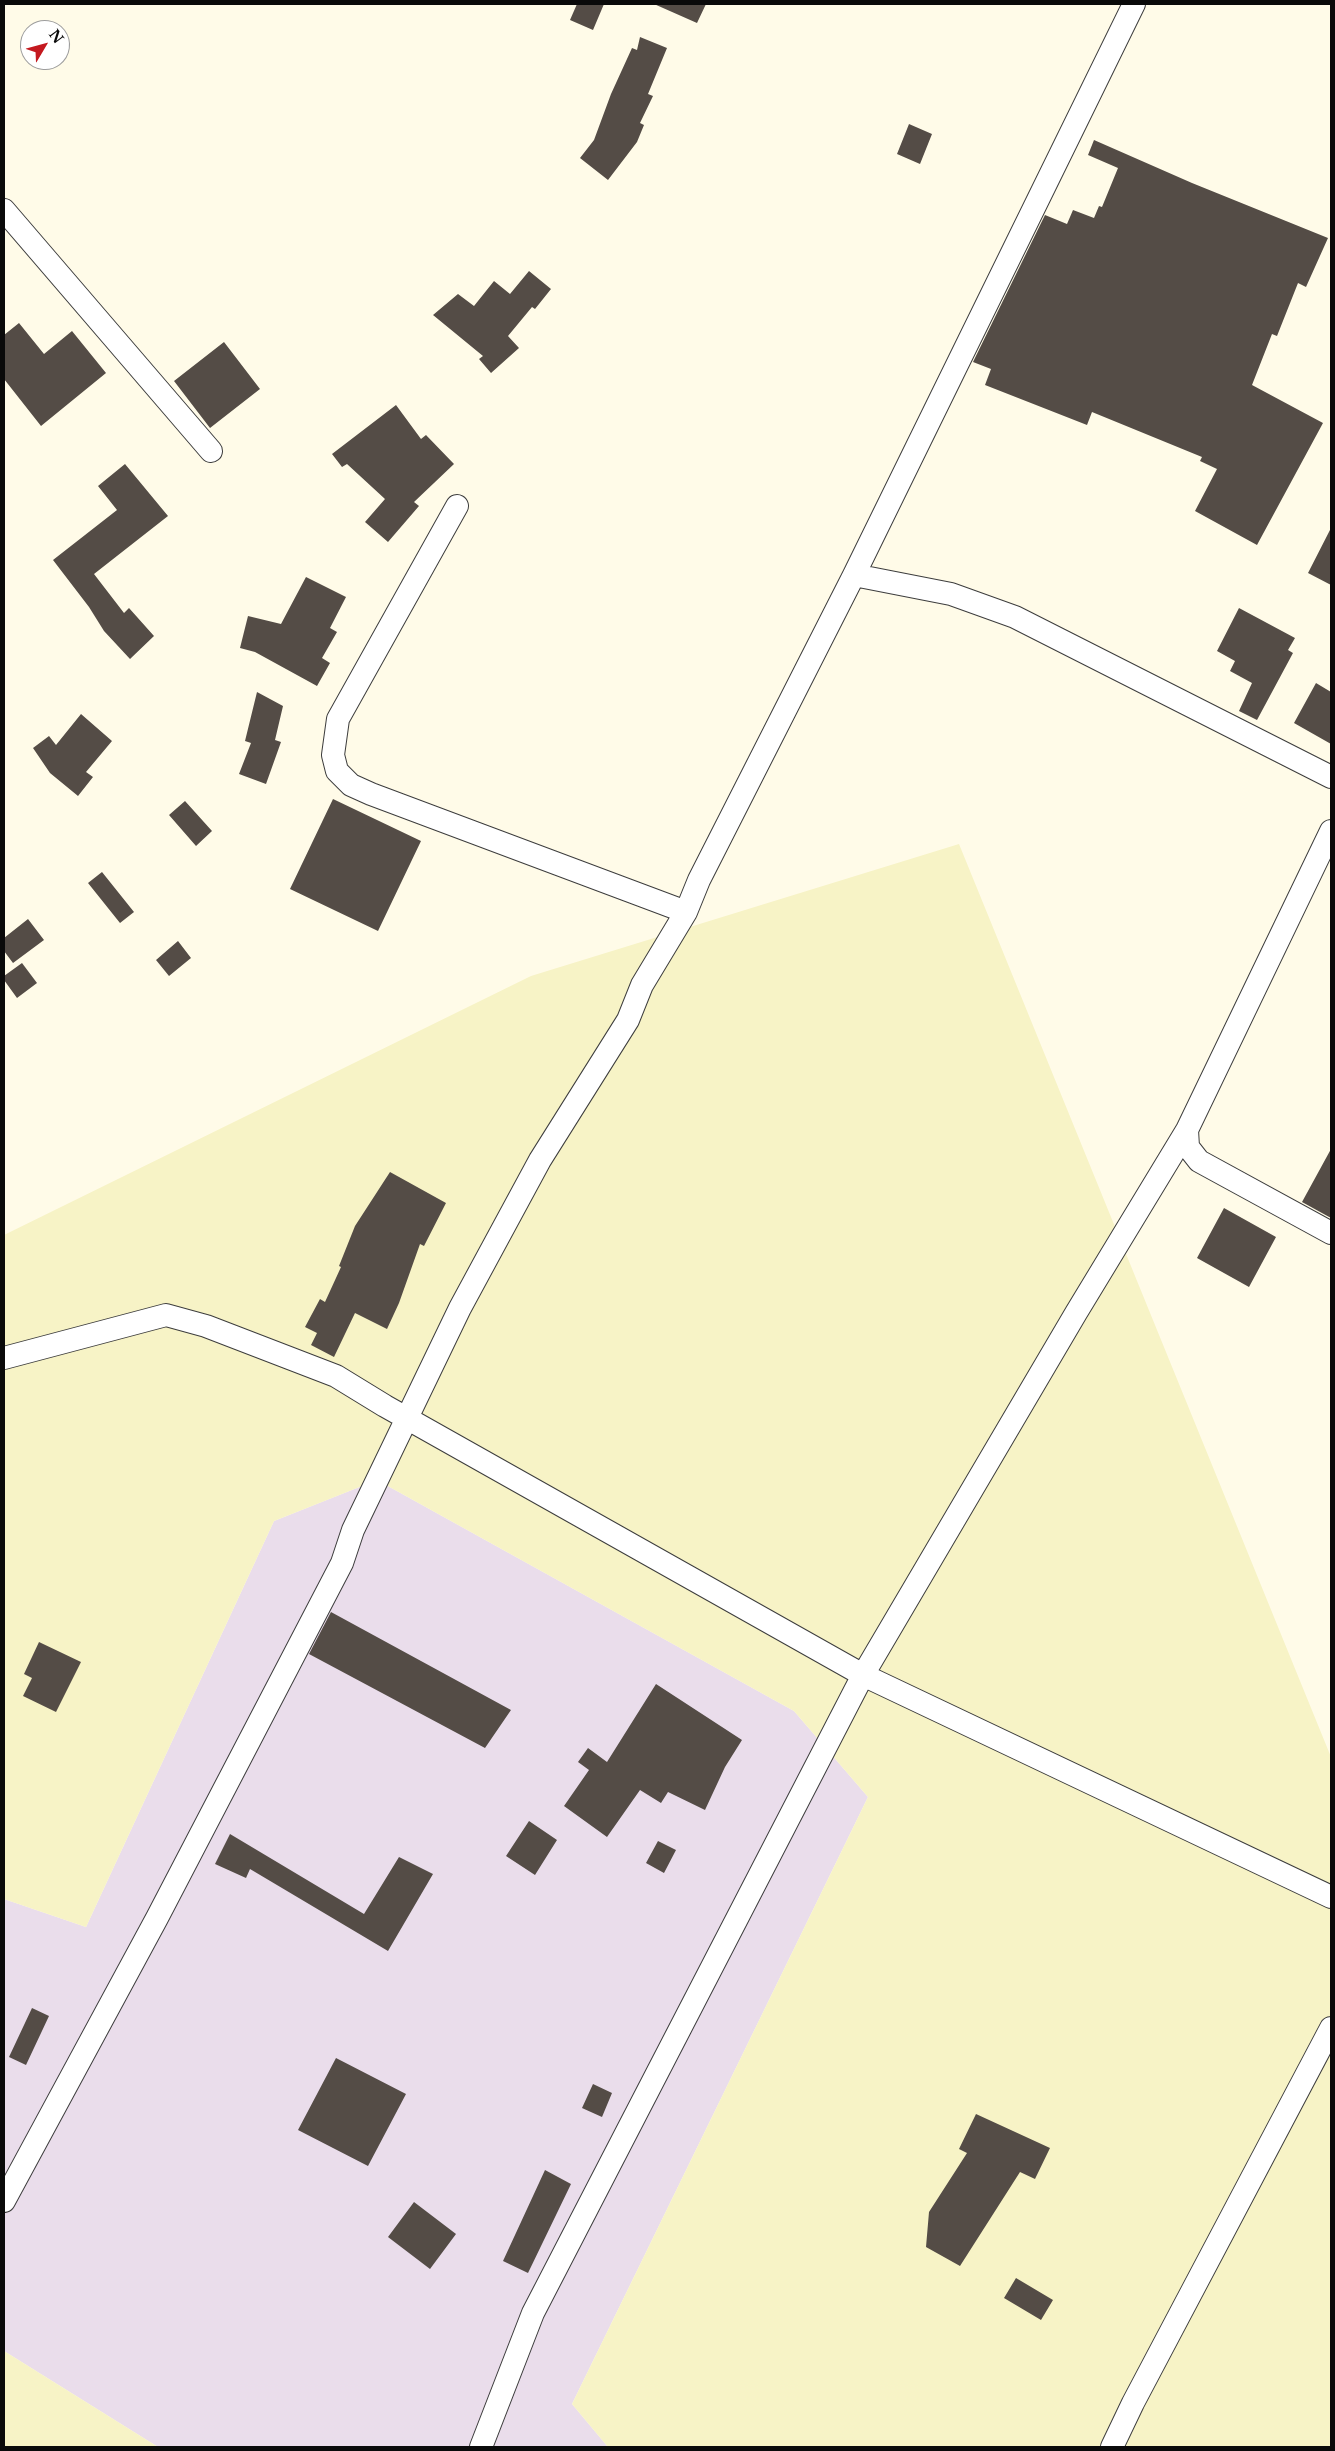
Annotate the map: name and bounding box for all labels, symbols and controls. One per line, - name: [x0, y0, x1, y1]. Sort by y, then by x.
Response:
- north arrow: [20, 20, 70, 70]
- text: N: [45, 26, 67, 47]

